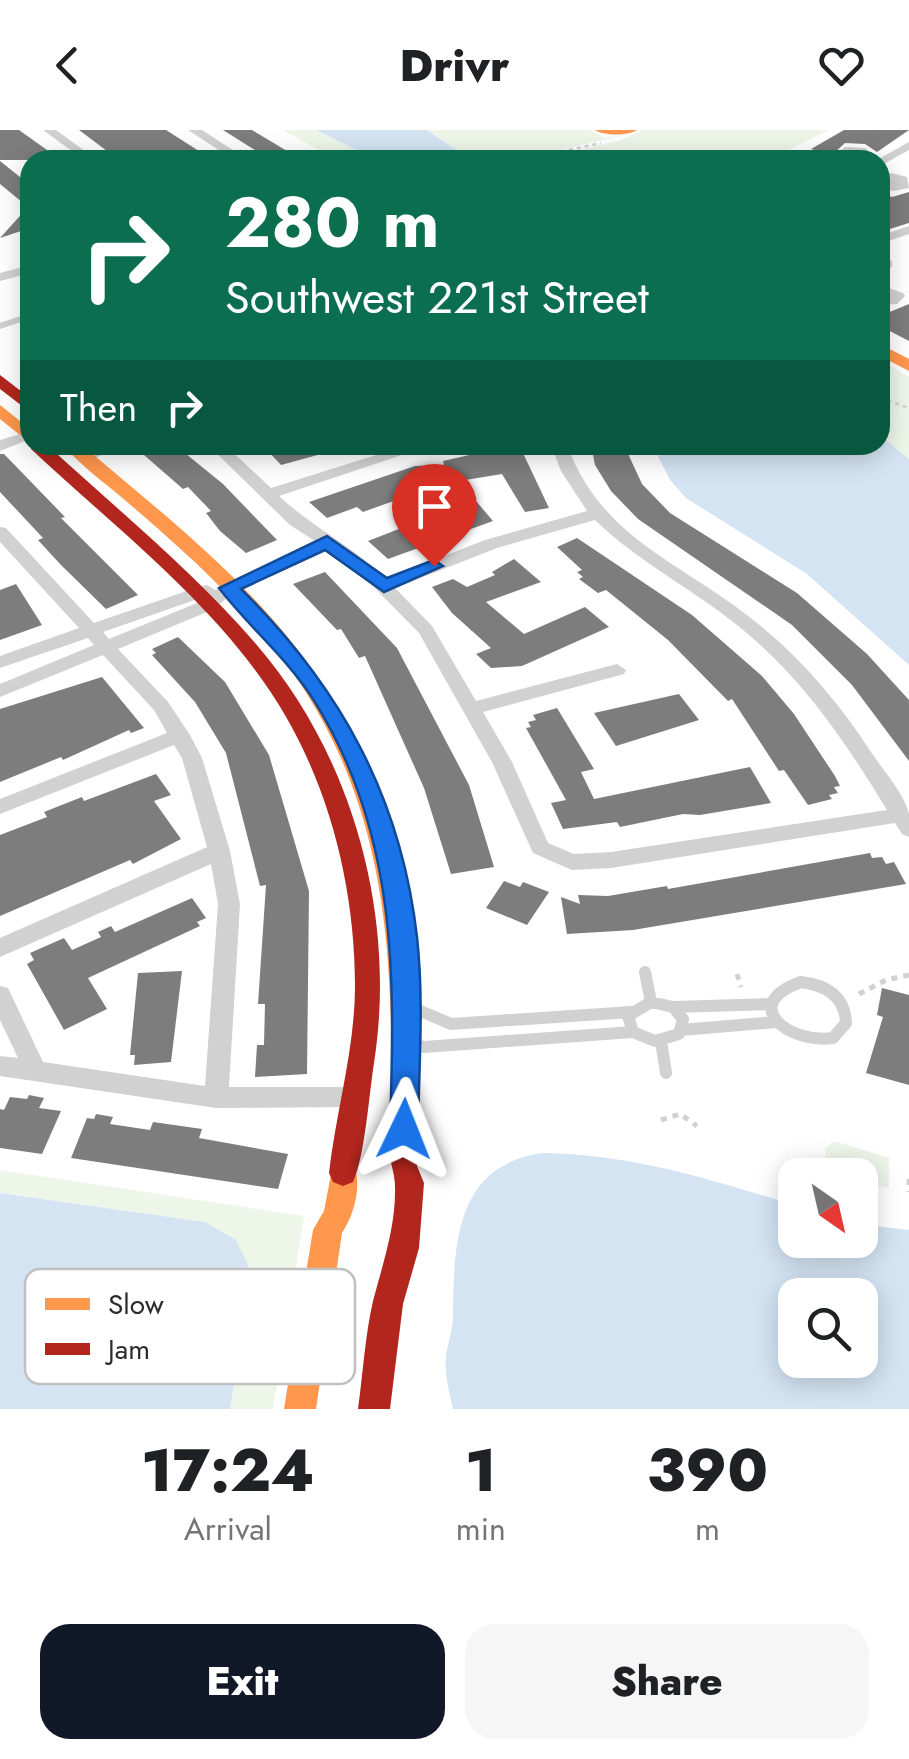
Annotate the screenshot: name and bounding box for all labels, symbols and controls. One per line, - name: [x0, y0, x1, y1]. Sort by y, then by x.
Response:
- text: Drivr: [399, 33, 510, 98]
- icon: back: [40, 38, 95, 93]
- icon: heart: [814, 38, 869, 93]
- text: 280 m: [225, 172, 440, 273]
- icon: right: [60, 190, 190, 320]
- text: Southwest 221st Street: [225, 265, 649, 330]
- text: Then: [60, 380, 137, 435]
- icon: right: [157, 380, 212, 435]
- pin: [392, 464, 477, 567]
- icon: arrive: [407, 479, 462, 534]
- position arrow: [352, 1077, 456, 1181]
- north arrow: [778, 1158, 878, 1258]
- map controls: [778, 1158, 878, 1378]
- legend: [25, 1269, 355, 1384]
- button: search: [778, 1278, 878, 1378]
- text: Slow: [108, 1284, 164, 1325]
- text: Jam: [104, 1329, 150, 1370]
- text: 17:24: [141, 1427, 315, 1514]
- text: 1: [465, 1427, 497, 1514]
- text: 390: [647, 1427, 768, 1514]
- text: Arrival: [184, 1506, 272, 1552]
- text: min: [456, 1506, 506, 1552]
- text: m: [695, 1506, 720, 1552]
- button: Exit: [40, 1624, 445, 1739]
- button: Share: [465, 1624, 869, 1739]

